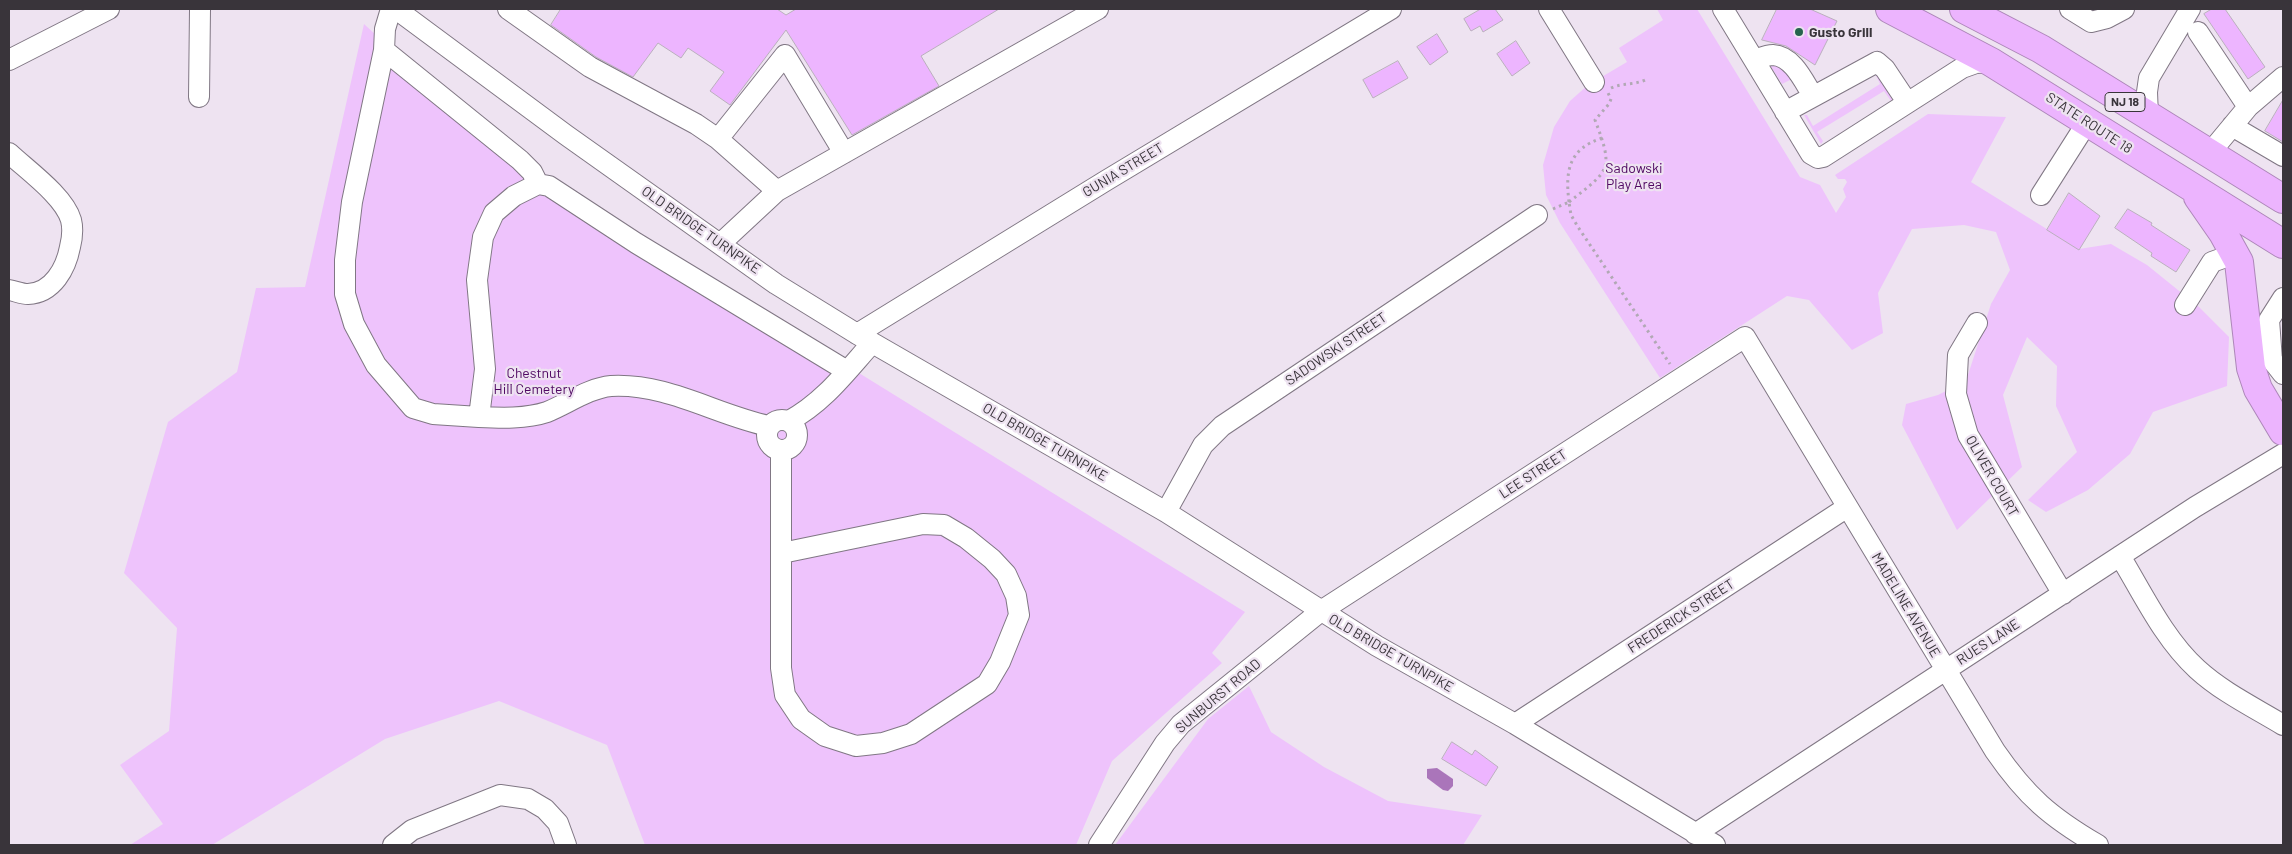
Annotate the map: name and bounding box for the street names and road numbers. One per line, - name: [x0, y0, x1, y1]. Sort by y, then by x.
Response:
- street label: STATE ROUTE 18: [2043, 89, 2135, 157]
- road number: NJ 18: [2105, 92, 2145, 111]
- street label: GUNIA STREET: [1080, 139, 1166, 201]
- street label: OLD BRIDGE TURNPIKE: [638, 183, 764, 277]
- street label: SADOWSKI STREET: [1282, 309, 1390, 389]
- street label: OLD BRIDGE TURNPIKE: [980, 399, 1110, 485]
- street label: OLIVER COURT: [1962, 432, 2022, 520]
- street label: LEE STREET: [1496, 446, 1570, 502]
- street label: MADELINE AVENUE: [1868, 550, 1944, 660]
- street label: FREDERICK STREET: [1625, 575, 1737, 657]
- street label: OLD BRIDGE TURNPIKE: [1326, 610, 1456, 696]
- street label: RUES LANE: [1953, 615, 2023, 669]
- street label: SUNBURST ROAD: [1172, 655, 1264, 737]

